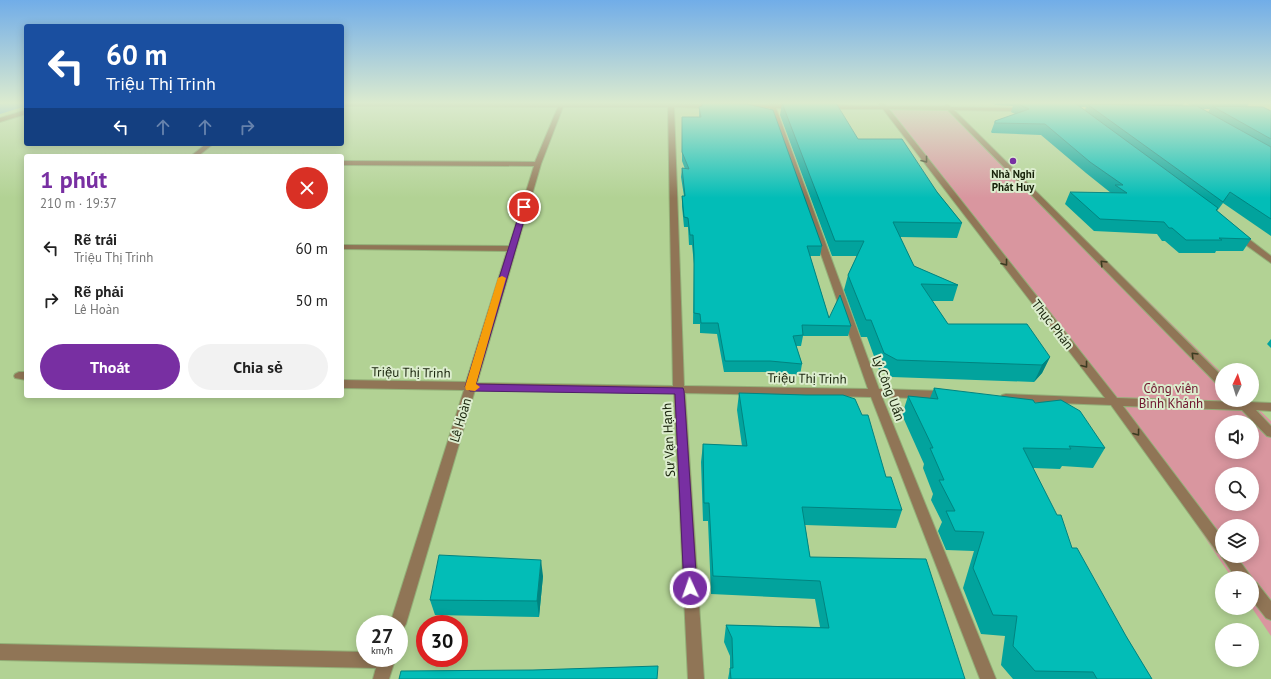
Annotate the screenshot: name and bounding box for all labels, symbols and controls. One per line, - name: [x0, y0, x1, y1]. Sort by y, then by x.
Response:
- text: 60 m: [106, 36, 167, 73]
- icon: left: [40, 40, 92, 92]
- text: Triệu Thị Trinh: [106, 72, 216, 95]
- icon: left: [110, 116, 132, 138]
- icon: ahead: [152, 116, 174, 138]
- icon: ahead: [194, 116, 216, 138]
- icon: right: [236, 116, 258, 138]
- one-way arrow: [921, 156, 928, 163]
- marker: Nhà Nghỉ Phát Huy: [1008, 156, 1018, 166]
- text: 1 phút: [40, 164, 107, 195]
- button: close: [286, 167, 328, 209]
- place label: Nhà Nghỉ Phát Huy: [991, 167, 1035, 194]
- pin: [507, 190, 541, 224]
- text: 210 m · 19:37: [40, 195, 117, 212]
- icon: arrive: [513, 196, 535, 218]
- text: Rẽ trái: [74, 230, 117, 249]
- icon: left: [40, 237, 62, 259]
- text: 60 m: [295, 239, 328, 258]
- text: Triệu Thị Trinh: [74, 249, 153, 266]
- one-way arrow: [1001, 258, 1008, 265]
- one-way arrow: [1100, 260, 1108, 268]
- text: Rẽ phải: [74, 282, 124, 301]
- icon: right: [40, 289, 62, 311]
- text: 50 m: [295, 291, 328, 310]
- street label: Thục Phán: [1028, 296, 1077, 353]
- text: Lê Hoàn: [74, 301, 119, 318]
- button: Thoát: [40, 344, 180, 390]
- button: Chia sẻ: [188, 344, 328, 390]
- one-way arrow: [1192, 352, 1199, 360]
- street label: Lý Công Uẩn: [868, 353, 909, 423]
- one-way arrow: [1080, 361, 1087, 368]
- street label: Triệu Thị Trinh: [371, 363, 451, 382]
- north arrow: [1215, 363, 1259, 407]
- map controls: [1215, 363, 1259, 667]
- street label: Triệu Thị Trinh: [767, 369, 847, 388]
- park label: Công viên Bình Khánh: [1139, 380, 1203, 412]
- street label: Lê Hoàn: [446, 396, 475, 444]
- street label: Sư Vạn Hạnh: [658, 403, 679, 477]
- button: sound: [1215, 415, 1259, 459]
- one-way arrow: [1132, 429, 1139, 436]
- button: search: [1215, 467, 1259, 511]
- button: layers: [1215, 519, 1259, 563]
- position arrow: [669, 567, 711, 609]
- button: +: [1215, 571, 1259, 615]
- speed limit sign: 30: [416, 615, 468, 667]
- text: 27: [371, 623, 393, 649]
- button: −: [1215, 623, 1259, 667]
- text: km/h: [371, 644, 393, 657]

